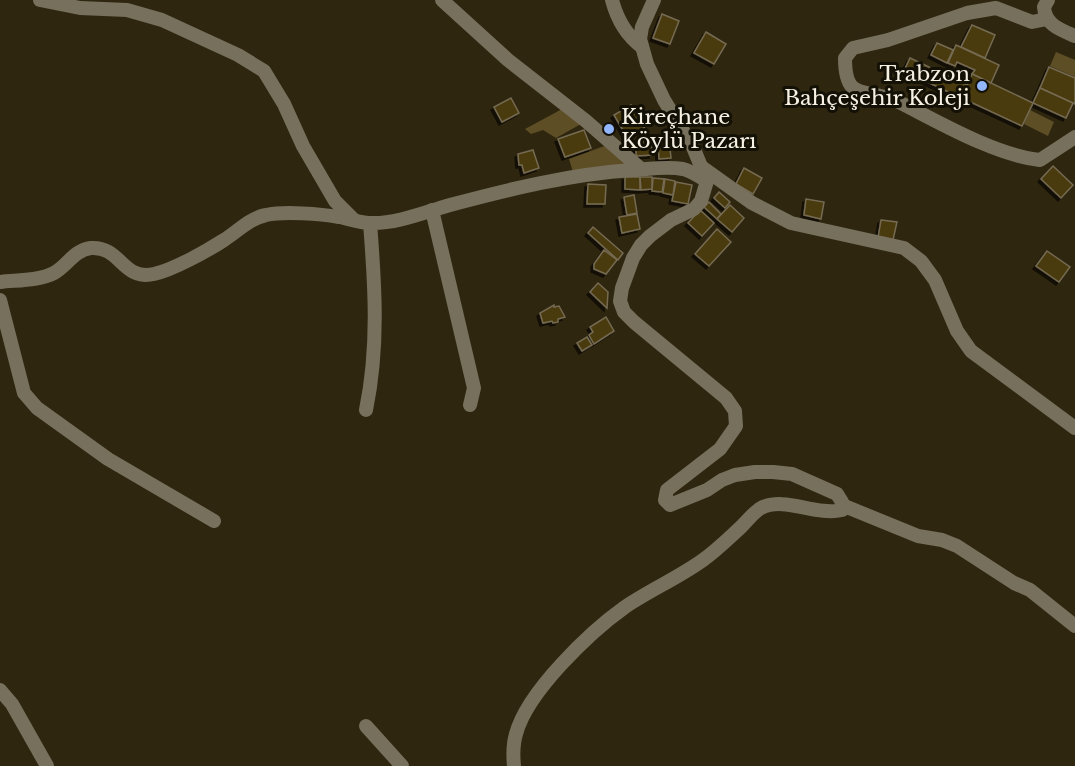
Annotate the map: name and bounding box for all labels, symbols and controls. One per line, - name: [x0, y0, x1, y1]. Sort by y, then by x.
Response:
- place label: Trabzon Bahçeşehir Koleji: [784, 61, 970, 111]
- marker: Trabzon Bahçeşehir Koleji: [975, 79, 989, 93]
- place label: Kireçhane Köylü Pazarı: [621, 104, 757, 154]
- marker: Kireçhane Köylü Pazarı: [602, 122, 616, 136]

